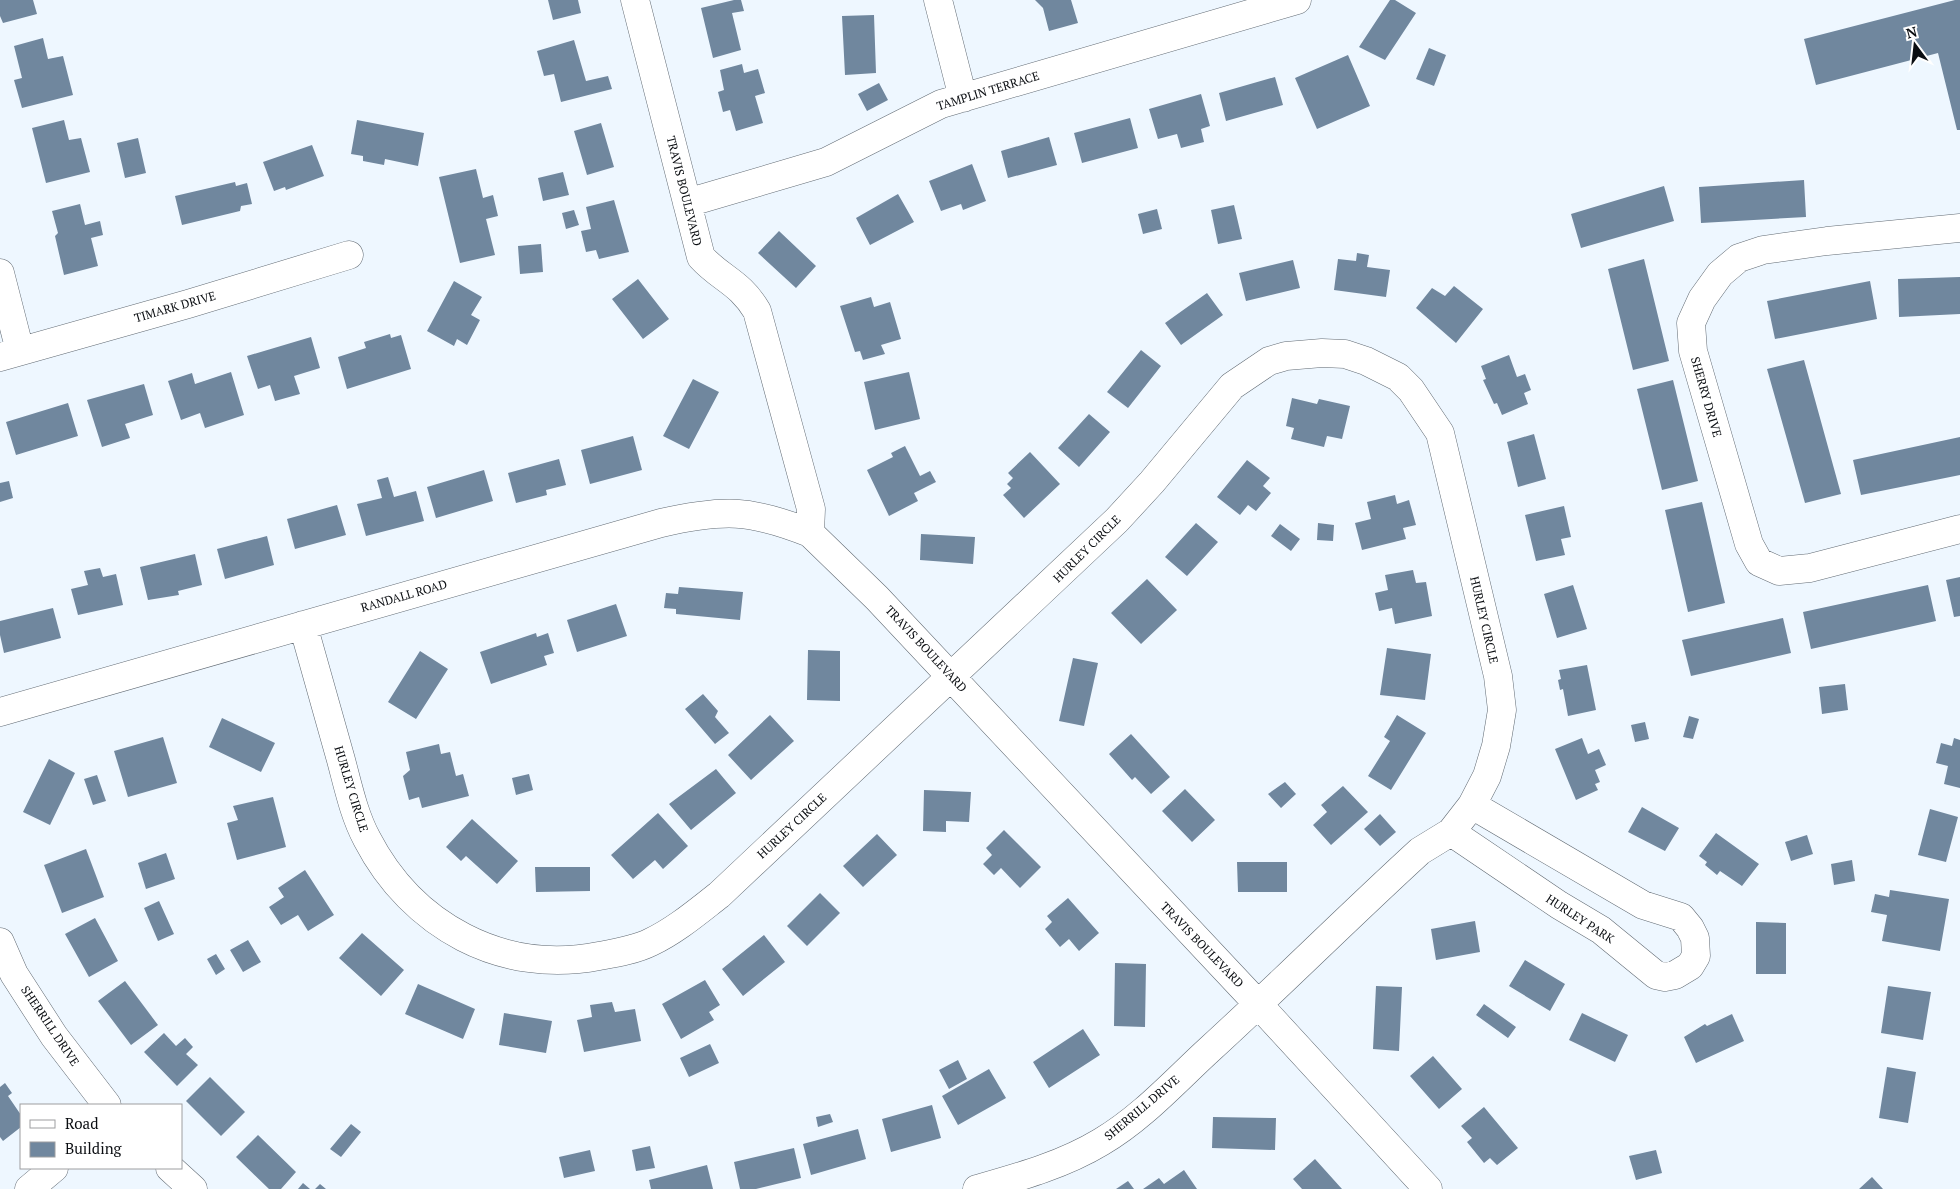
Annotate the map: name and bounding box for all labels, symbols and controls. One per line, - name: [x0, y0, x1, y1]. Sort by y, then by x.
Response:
- north arrow: [1890, 20, 1940, 70]
- text: N: [1904, 21, 1919, 43]
- street label: TAMPLIN TERRACE: [935, 68, 1041, 113]
- street label: TRAVIS BOULEVARD: [664, 134, 705, 248]
- street label: TIMARK DRIVE: [132, 288, 217, 325]
- street label: SHERRY DRIVE: [1688, 355, 1725, 439]
- street label: HURLEY CIRCLE: [1050, 512, 1123, 585]
- street label: HURLEY CIRCLE: [1467, 575, 1502, 665]
- street label: RANDALL ROAD: [359, 576, 449, 615]
- street label: TRAVIS BOULEVARD: [882, 602, 970, 695]
- street label: HURLEY CIRCLE: [331, 744, 372, 834]
- street label: HURLEY CIRCLE: [754, 790, 829, 862]
- street label: HURLEY PARK: [1543, 891, 1617, 946]
- street label: TRAVIS BOULEVARD: [1158, 899, 1247, 991]
- street label: SHERRILL DRIVE: [18, 983, 83, 1069]
- street label: SHERRILL DRIVE: [1101, 1072, 1182, 1143]
- legend: [20, 1104, 182, 1169]
- text: Road: [65, 1113, 98, 1133]
- text: Building: [65, 1138, 123, 1158]

